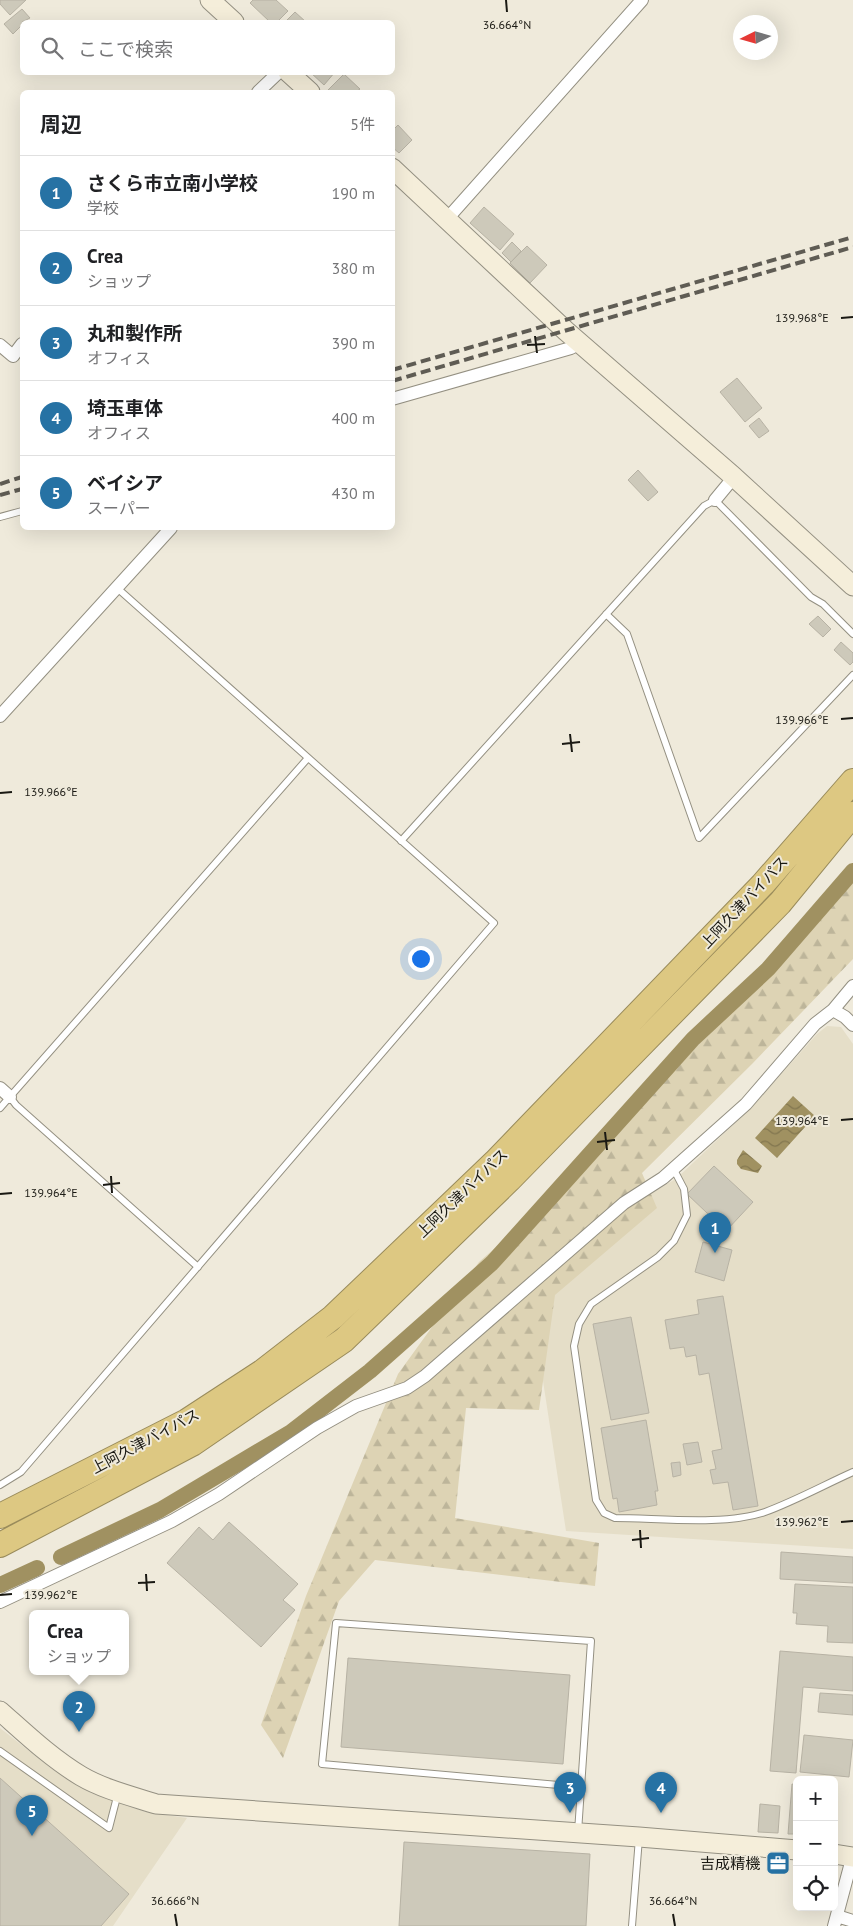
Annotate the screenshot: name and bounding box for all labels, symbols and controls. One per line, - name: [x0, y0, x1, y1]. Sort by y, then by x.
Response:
- north arrow: [733, 15, 778, 60]
- text: 36.664°N: [483, 17, 531, 32]
- search box: [20, 20, 395, 75]
- icon: search: [38, 34, 66, 62]
- text: ここで検索: [78, 37, 173, 61]
- text: 周辺: [40, 111, 82, 138]
- text: 5件: [350, 114, 375, 134]
- text: さくら市立南小学校: [87, 171, 258, 195]
- text: 1: [51, 183, 61, 203]
- text: 190 m: [332, 183, 375, 203]
- text: 学校: [87, 198, 119, 218]
- text: Crea: [87, 244, 123, 268]
- text: 2: [51, 258, 61, 278]
- text: 380 m: [332, 258, 375, 278]
- text: ショップ: [87, 271, 151, 291]
- text: 139.968°E: [775, 310, 829, 325]
- text: 丸和製作所: [87, 321, 182, 345]
- text: 3: [51, 333, 61, 353]
- text: 390 m: [332, 333, 375, 353]
- text: オフィス: [87, 348, 151, 368]
- text: 埼玉車体: [87, 396, 163, 420]
- text: 4: [51, 408, 61, 428]
- text: 400 m: [332, 408, 375, 428]
- text: オフィス: [87, 423, 151, 443]
- text: ベイシア: [87, 471, 163, 495]
- text: 5: [51, 483, 61, 503]
- text: 430 m: [332, 483, 375, 503]
- text: スーパー: [87, 498, 151, 518]
- text: 139.966°E: [775, 712, 829, 727]
- text: 139.966°E: [24, 784, 78, 799]
- street label: 上阿久津バイパス: [696, 852, 792, 952]
- your location: [408, 946, 434, 972]
- text: 139.964°E: [775, 1113, 829, 1128]
- street label: 上阿久津バイパス: [412, 1145, 512, 1241]
- text: 139.964°E: [24, 1185, 78, 1200]
- pin: 1: [699, 1212, 731, 1253]
- street label: 上阿久津バイパス: [88, 1405, 202, 1477]
- text: 139.962°E: [775, 1514, 829, 1529]
- text: 139.962°E: [24, 1587, 78, 1602]
- popup: [29, 1610, 129, 1675]
- text: Crea: [47, 1619, 83, 1643]
- text: ショップ: [47, 1646, 111, 1666]
- pin: 2: [63, 1691, 95, 1732]
- pin: 3: [554, 1772, 586, 1813]
- pin: 4: [645, 1772, 677, 1813]
- map controls: [793, 1776, 838, 1911]
- button: +: [793, 1776, 838, 1821]
- pin: 5: [16, 1795, 48, 1836]
- button: −: [793, 1821, 838, 1866]
- office icon: 吉成精機: [765, 1850, 791, 1876]
- place label: 吉成精機: [700, 1854, 760, 1873]
- button: locate: [793, 1866, 838, 1911]
- text: 36.666°N: [151, 1893, 199, 1908]
- text: 36.664°N: [649, 1893, 697, 1908]

